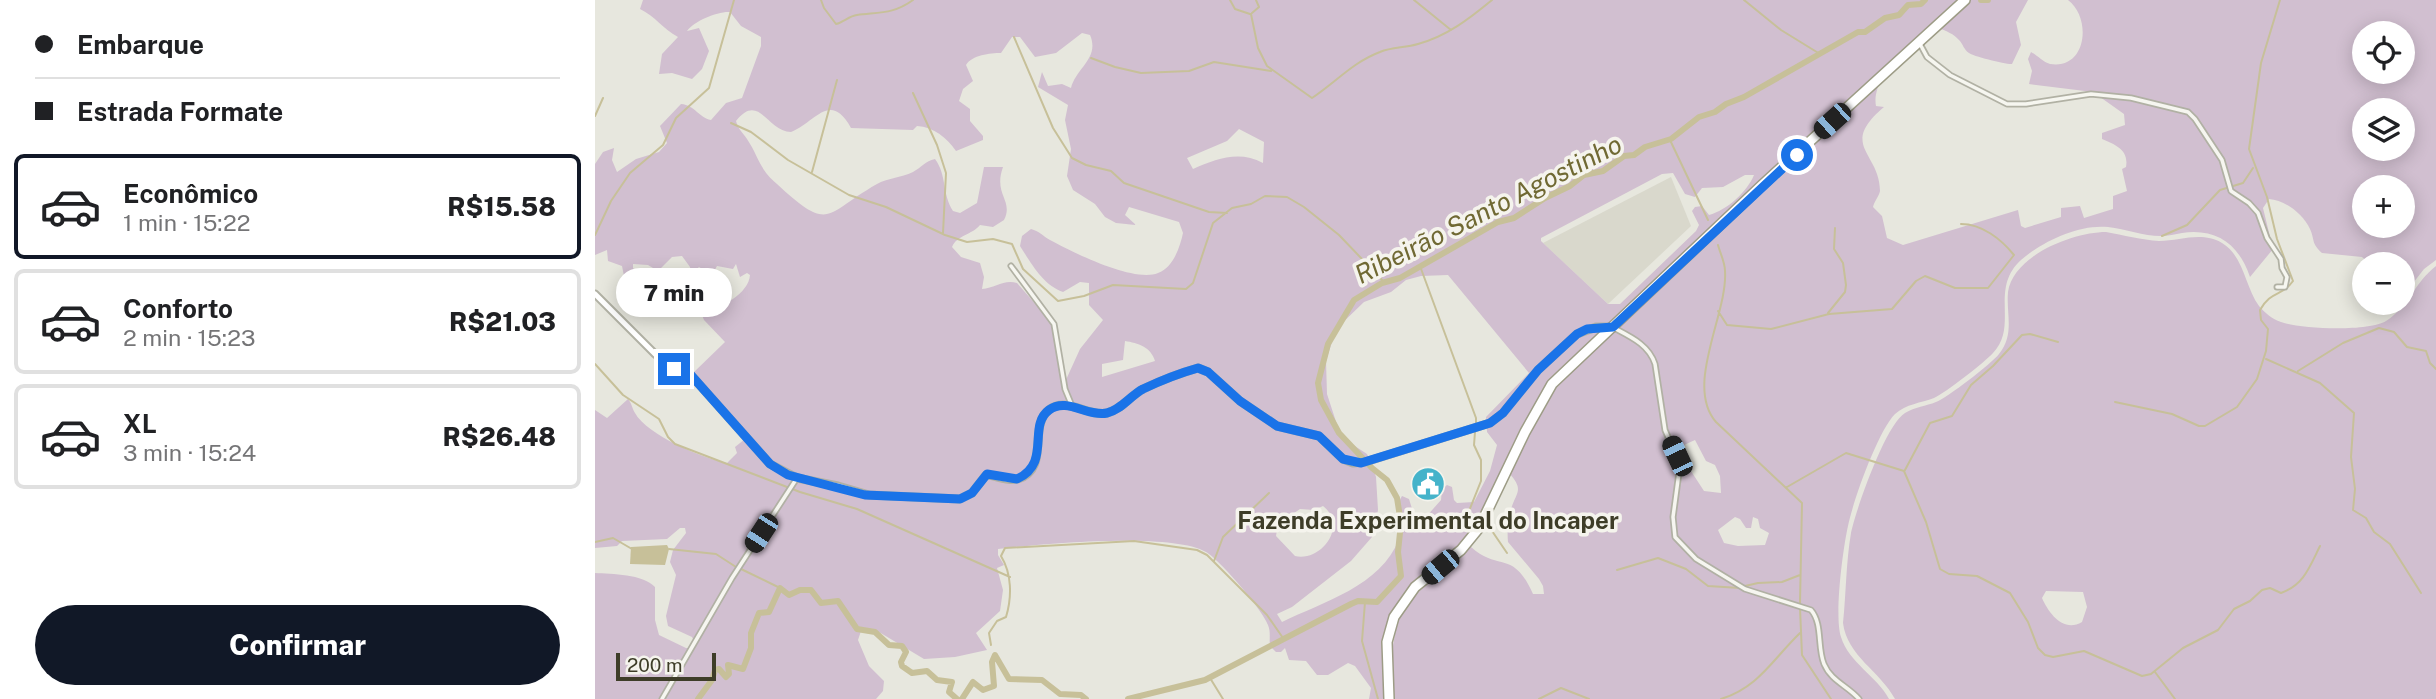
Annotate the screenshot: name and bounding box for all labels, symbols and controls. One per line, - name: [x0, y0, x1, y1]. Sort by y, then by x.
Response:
- map controls: [2352, 21, 2415, 315]
- button: locate: [2352, 21, 2415, 84]
- text: Embarque: [77, 29, 204, 60]
- text: Estrada Formate: [77, 96, 283, 127]
- button: layers: [2352, 98, 2415, 161]
- car: [1810, 99, 1855, 143]
- water label: Ribeirão Santo Agostinho: [1349, 128, 1627, 290]
- route start: [1781, 139, 1813, 171]
- icon: car: [39, 175, 102, 238]
- button: +: [2352, 175, 2415, 238]
- text: Econômico: [123, 178, 258, 209]
- text: R$15.58: [447, 191, 556, 222]
- text: 1 min · 15:22: [123, 209, 250, 236]
- button: −: [2352, 252, 2415, 315]
- callout: 7 min: [616, 268, 732, 316]
- text: 7 min: [644, 279, 704, 306]
- icon: car: [39, 290, 102, 353]
- text: Conforto: [123, 293, 233, 324]
- text: R$21.03: [449, 306, 556, 337]
- text: 2 min · 15:23: [123, 324, 256, 351]
- route end: [658, 353, 690, 385]
- icon: car: [39, 405, 102, 468]
- text: XL: [123, 408, 157, 439]
- text: R$26.48: [443, 421, 556, 452]
- car: [1659, 433, 1696, 479]
- text: 3 min · 15:24: [123, 439, 256, 466]
- public building icon: Fazenda Experimental do Incaper: [1409, 465, 1447, 503]
- place label: Fazenda Experimental do Incaper: [1237, 506, 1619, 534]
- car: [741, 510, 782, 556]
- car: [1418, 545, 1463, 589]
- button: Confirmar: [35, 605, 560, 685]
- scale bar: [616, 650, 716, 682]
- text: 200 m: [627, 654, 683, 676]

